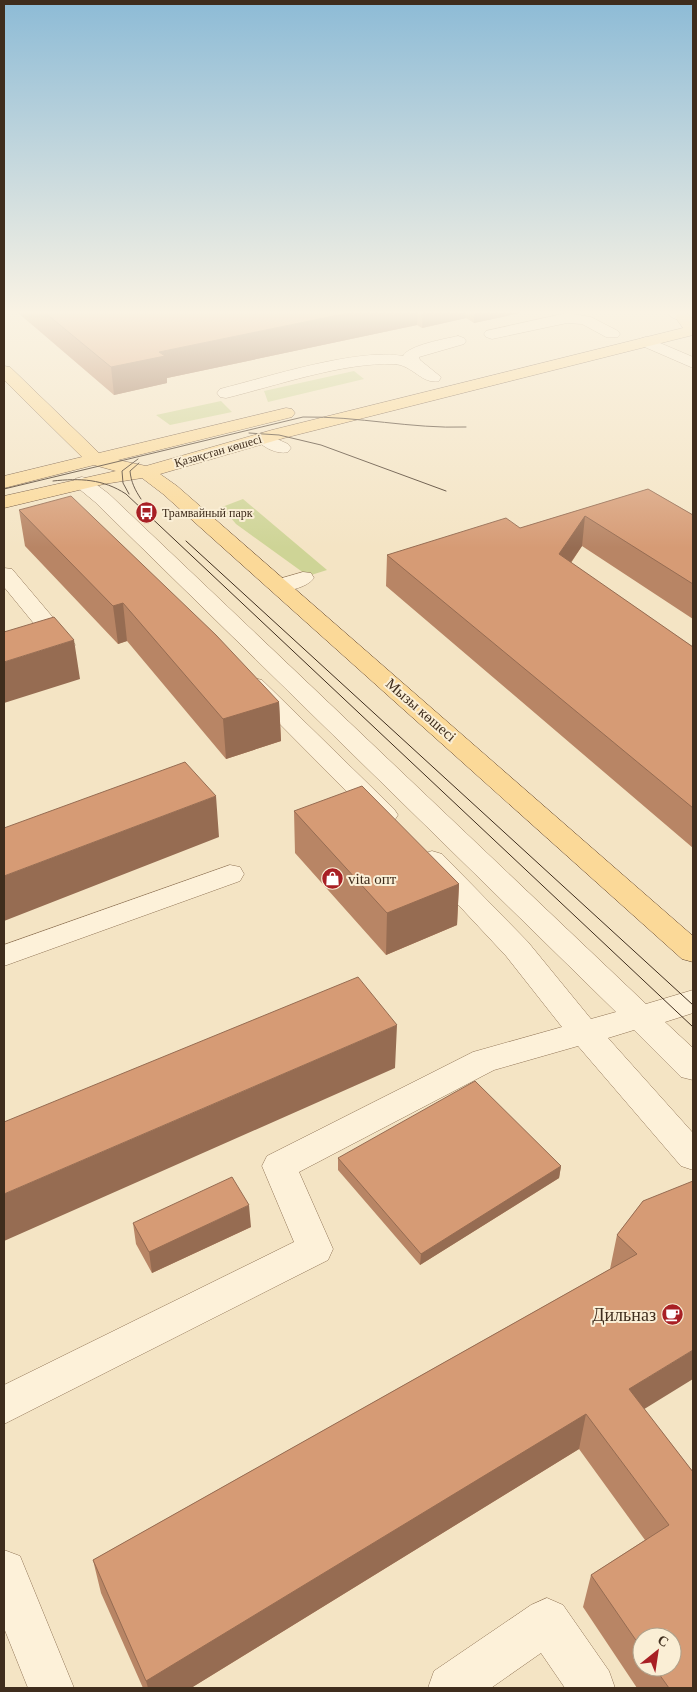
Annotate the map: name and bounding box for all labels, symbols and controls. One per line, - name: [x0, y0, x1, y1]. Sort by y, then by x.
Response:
- street label: Қазақстан көшесі: [173, 432, 264, 470]
- bus stop icon: Трамвайный парк: [134, 501, 158, 525]
- place label: Трамвайный парк: [162, 506, 253, 520]
- street label: Мызы көшесі: [383, 675, 459, 745]
- shop icon: vita опт: [320, 867, 344, 891]
- place label: vita опт: [348, 871, 397, 887]
- cafe icon: Дильназ: [660, 1303, 684, 1327]
- place label: Дильназ: [592, 1305, 656, 1325]
- north arrow: [632, 1627, 682, 1677]
- text: С: [655, 1632, 671, 1650]

